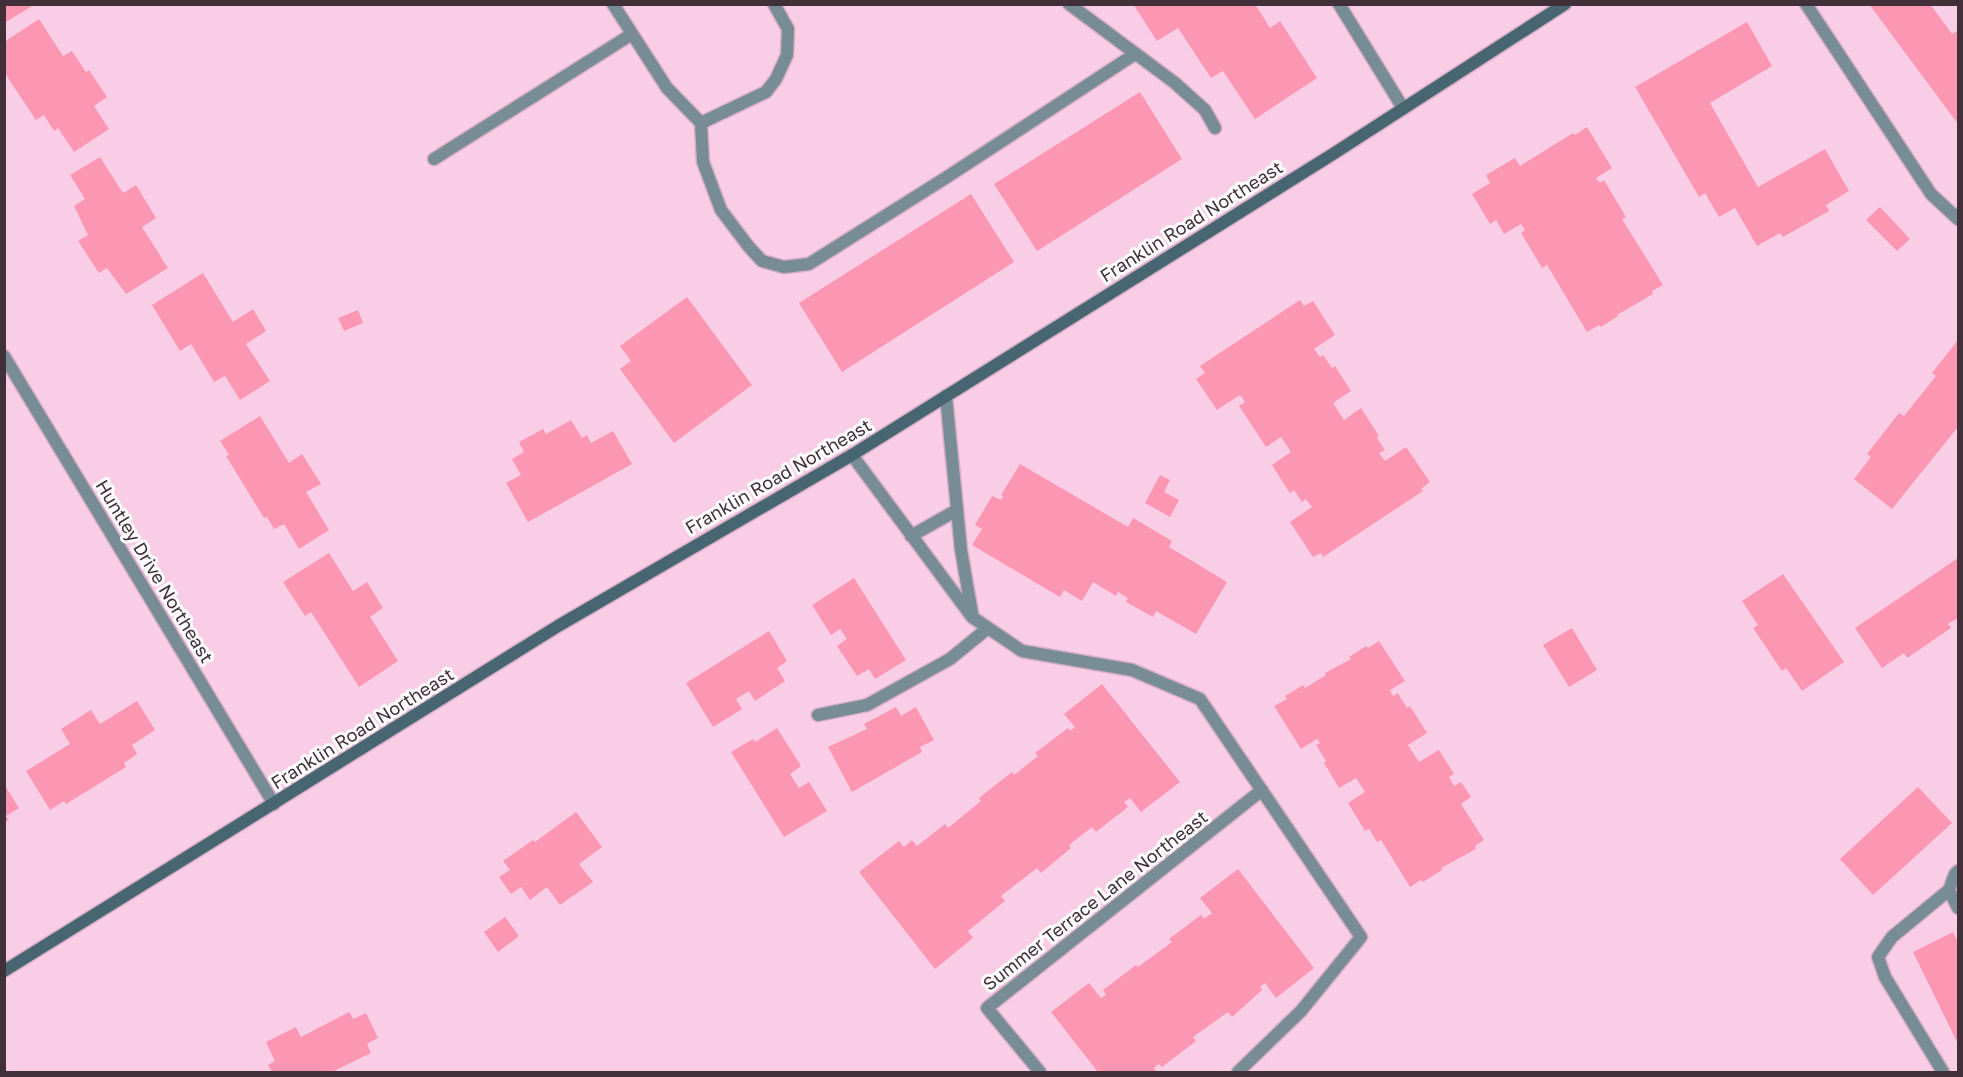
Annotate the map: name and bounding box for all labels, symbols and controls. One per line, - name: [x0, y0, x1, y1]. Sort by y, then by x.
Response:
- street label: Franklin Road Northeast: [1096, 156, 1286, 286]
- street label: Franklin Road Northeast: [681, 414, 875, 538]
- street label: Huntley Drive Northeast: [92, 476, 218, 666]
- street label: Franklin Road Northeast: [267, 663, 457, 793]
- street label: Summer Terrace Lane Northeast: [978, 805, 1212, 995]

